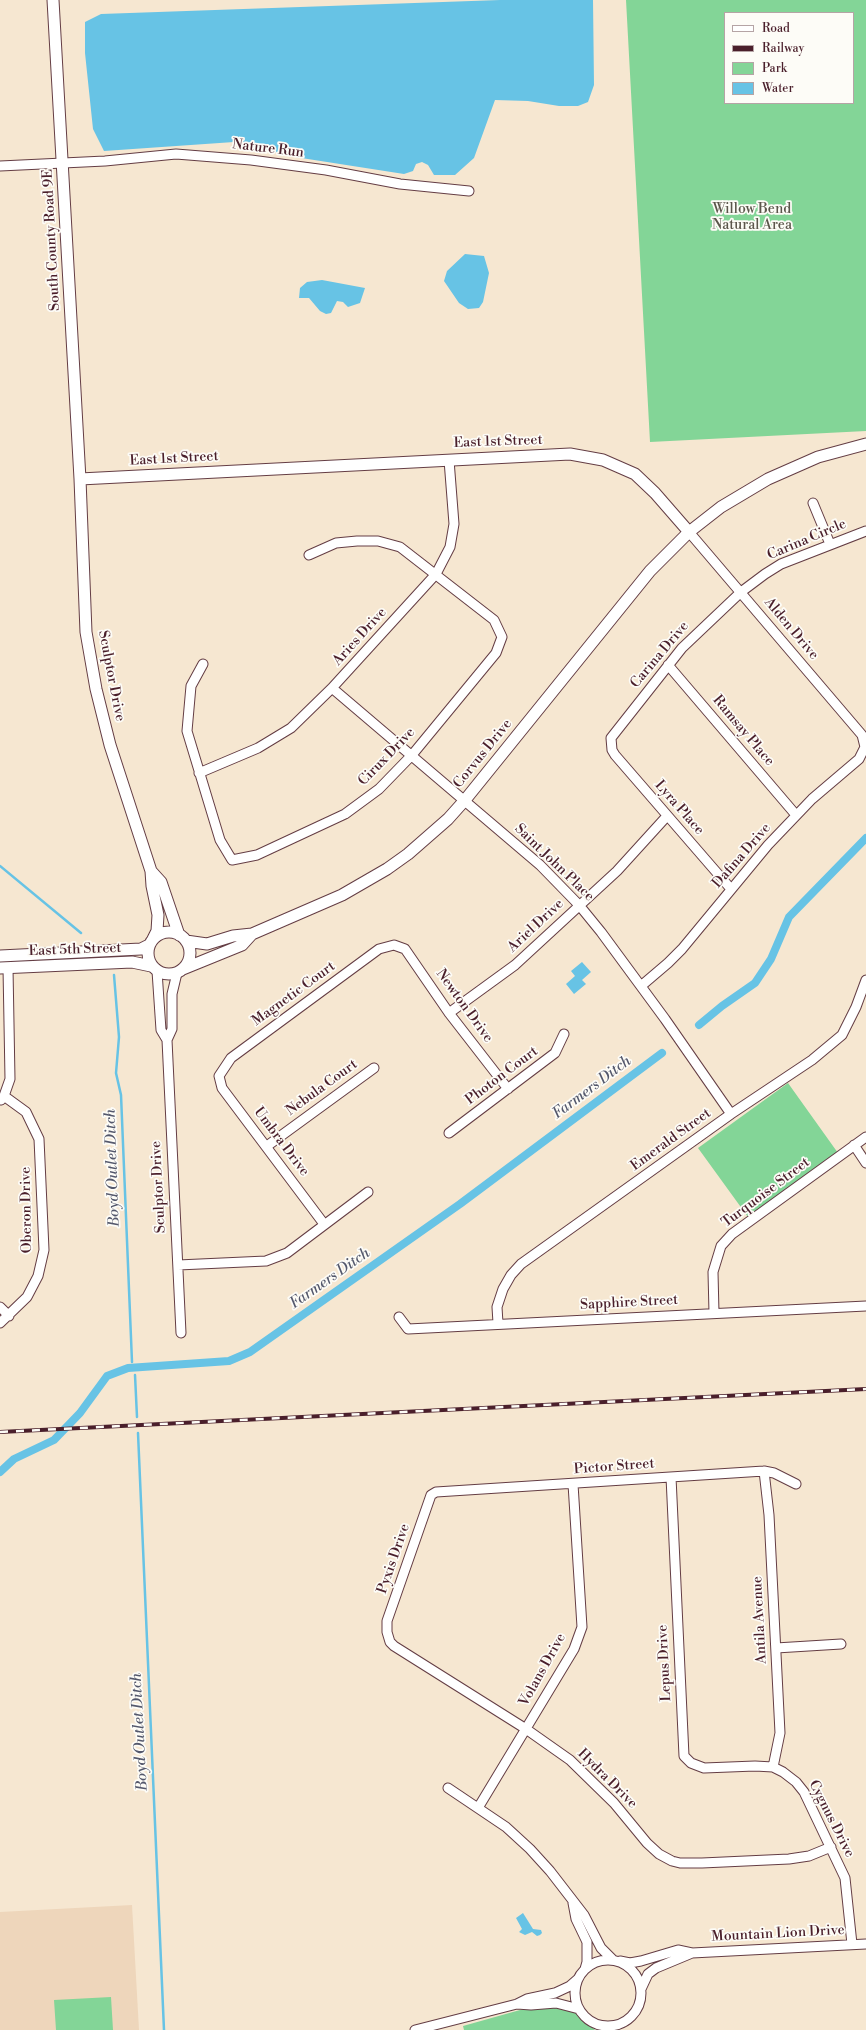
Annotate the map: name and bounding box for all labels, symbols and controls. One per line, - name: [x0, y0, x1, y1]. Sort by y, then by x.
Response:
- legend: [724, 12, 854, 104]
- text: Road: [762, 21, 790, 36]
- text: Railway: [762, 41, 804, 56]
- text: Park: [762, 61, 787, 76]
- text: Water: [762, 81, 794, 96]
- street label: Nature Run: [231, 136, 305, 162]
- street label: South County Road 9E: [40, 169, 64, 311]
- park label: Willow Bend Natural Area: [712, 202, 792, 234]
- street label: East 1st Street: [453, 432, 543, 452]
- street label: East 1st Street: [129, 448, 219, 470]
- street label: Carina Circle: [765, 516, 849, 564]
- street label: Alden Drive: [760, 595, 822, 663]
- street label: Aries Drive: [330, 605, 390, 669]
- street label: Carina Drive: [627, 618, 693, 692]
- street label: Sculptor Drive: [94, 629, 128, 723]
- street label: Ramsay Place: [709, 692, 777, 770]
- street label: Corvus Drive: [450, 716, 516, 792]
- street label: Cirux Drive: [355, 724, 419, 790]
- street label: Lyra Place: [651, 777, 707, 839]
- street label: Dafina Drive: [709, 820, 775, 892]
- street label: Saint John Place: [511, 821, 597, 905]
- street label: Ariel Drive: [505, 896, 567, 956]
- street label: East 5th Street: [28, 940, 122, 960]
- street label: Magnetic Court: [249, 958, 339, 1030]
- street label: Newton Drive: [432, 966, 496, 1046]
- street label: Photon Court: [462, 1043, 542, 1109]
- water label: Farmers Ditch: [549, 1053, 635, 1123]
- street label: Nebula Court: [283, 1056, 361, 1120]
- street label: Umbra Drive: [250, 1104, 312, 1180]
- street label: Emerald Street: [628, 1105, 714, 1175]
- water label: Boyd Outlet Ditch: [102, 1109, 124, 1227]
- street label: Sculptor Drive: [148, 1140, 170, 1234]
- street label: Turquoise Street: [719, 1154, 813, 1232]
- street label: Oberon Drive: [18, 1167, 36, 1253]
- water label: Farmers Ditch: [286, 1245, 374, 1313]
- street label: Sapphire Street: [580, 1292, 678, 1314]
- street label: Pictor Street: [573, 1456, 655, 1478]
- street label: Pyxis Drive: [374, 1522, 414, 1596]
- street label: Antila Avenue: [749, 1576, 771, 1664]
- street label: Lepus Drive: [655, 1624, 675, 1702]
- street label: Volans Drive: [516, 1631, 570, 1709]
- water label: Boyd Outlet Ditch: [128, 1673, 152, 1791]
- street label: Hydra Drive: [574, 1746, 640, 1812]
- street label: Cygnus Drive: [804, 1778, 858, 1860]
- street label: Mountain Lion Drive: [711, 1922, 845, 1946]

